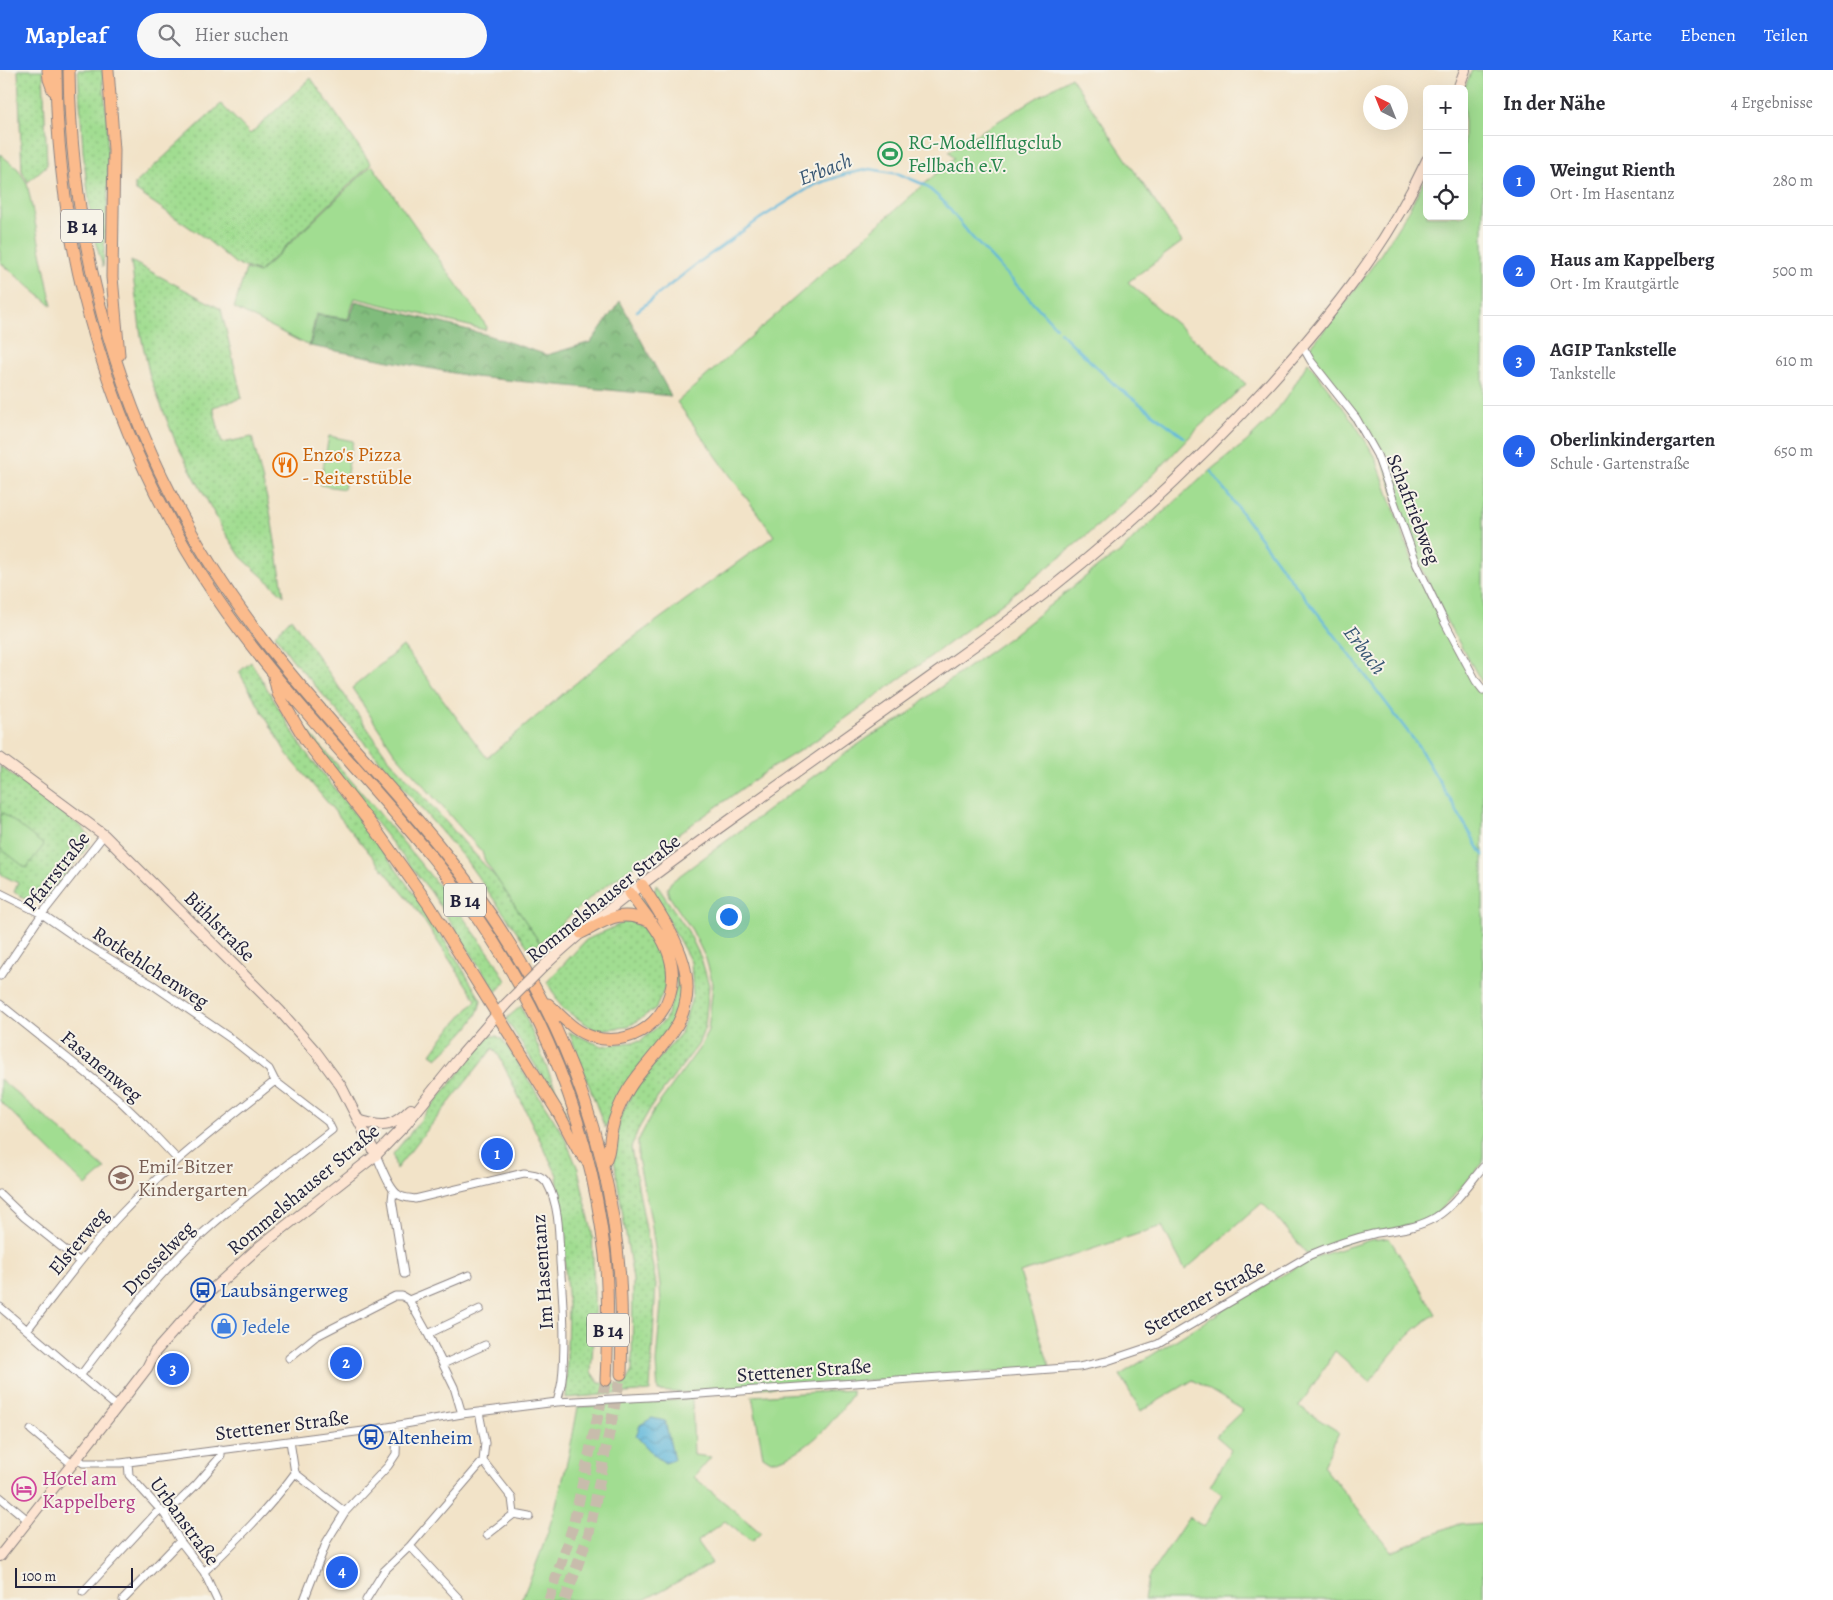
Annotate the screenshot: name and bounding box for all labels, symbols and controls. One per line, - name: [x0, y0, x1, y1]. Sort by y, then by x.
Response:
- search box: [137, 13, 487, 58]
- text: Mapleaf: [25, 19, 107, 51]
- icon: search: [155, 21, 183, 49]
- text: Hier suchen: [195, 22, 289, 48]
- text: Karte: [1612, 23, 1652, 47]
- text: Ebenen: [1680, 23, 1736, 47]
- text: Teilen: [1764, 23, 1808, 47]
- north arrow: [1363, 85, 1408, 130]
- map controls: [1423, 85, 1468, 220]
- button: +: [1423, 85, 1468, 130]
- text: In der Nähe: [1503, 89, 1605, 117]
- text: 4 Ergebnisse: [1731, 92, 1813, 114]
- place label: RC-Modellflugclub Fellbach e.V.: [908, 129, 1062, 179]
- button: −: [1423, 130, 1468, 175]
- sports icon: RC-Modellflugclub Fellbach e.V.: [877, 141, 903, 167]
- water label: Erbach: [794, 146, 856, 192]
- text: Weingut Rienth: [1550, 157, 1675, 183]
- text: 1: [1516, 170, 1522, 192]
- text: 280 m: [1773, 170, 1813, 192]
- button: locate: [1423, 175, 1468, 220]
- text: Ort · Im Hasentanz: [1550, 183, 1675, 205]
- road number: B 14: [61, 210, 103, 242]
- text: Haus am Kappelberg: [1550, 247, 1715, 273]
- text: 2: [1515, 260, 1523, 282]
- text: 500 m: [1773, 260, 1813, 282]
- text: Ort · Im Krautgärtle: [1550, 273, 1679, 295]
- text: AGIP Tankstelle: [1550, 337, 1677, 363]
- text: 3: [1516, 350, 1522, 372]
- text: 610 m: [1775, 350, 1813, 372]
- text: Tankstelle: [1550, 363, 1616, 385]
- text: Oberlinkindergarten: [1550, 427, 1715, 453]
- text: 4: [1515, 440, 1523, 462]
- text: 650 m: [1774, 440, 1813, 462]
- place label: Enzo's Pizza - Reiterstüble: [302, 441, 412, 491]
- street label: Schaftriebweg: [1380, 450, 1447, 568]
- restaurant icon: Enzo's Pizza - Reiterstüble: [272, 452, 298, 478]
- text: Schule · Gartenstraße: [1550, 453, 1690, 475]
- water label: Erbach: [1337, 620, 1393, 680]
- street label: Pfarrstraße: [17, 826, 96, 917]
- street label: Rommelshauser Straße: [521, 828, 686, 969]
- road number: B 14: [444, 884, 486, 916]
- street label: Bühlstraße: [178, 885, 261, 968]
- your location: [716, 904, 742, 930]
- street label: Rotkehlchenweg: [87, 920, 214, 1015]
- street label: Fasanenweg: [55, 1024, 148, 1109]
- street label: Rommelshauser Straße: [222, 1118, 385, 1261]
- pin: 1: [481, 1135, 513, 1173]
- place label: Emil-Bitzer Kindergarten: [138, 1153, 248, 1203]
- school or university icon: Emil-Bitzer Kindergarten: [108, 1165, 134, 1191]
- street label: Elsterweg: [42, 1202, 115, 1281]
- street label: Im Hasentanz: [525, 1213, 560, 1331]
- street label: Drosselweg: [116, 1215, 201, 1302]
- street label: Stettener Straße: [1139, 1253, 1270, 1342]
- bus stop icon: Laubsängerweg: [190, 1277, 216, 1303]
- place label: Laubsängerweg: [220, 1277, 348, 1304]
- shop icon: Jedele: [211, 1313, 237, 1339]
- place label: Jedele: [242, 1313, 290, 1340]
- road number: B 14: [587, 1314, 629, 1346]
- pin: 2: [330, 1344, 362, 1382]
- pin: 3: [157, 1350, 189, 1388]
- street label: Stettener Straße: [736, 1352, 872, 1389]
- street label: Stettener Straße: [214, 1404, 351, 1447]
- bus stop icon: Altenheim: [358, 1424, 384, 1450]
- place label: Altenheim: [387, 1424, 473, 1451]
- place label: Hotel am Kappelberg: [42, 1465, 135, 1515]
- street label: Urbanstraße: [143, 1471, 226, 1571]
- hotel icon: Hotel am Kappelberg: [11, 1476, 37, 1502]
- pin: 4: [326, 1553, 358, 1591]
- scale bar: [15, 1565, 132, 1588]
- text: 100 m: [22, 1567, 56, 1586]

